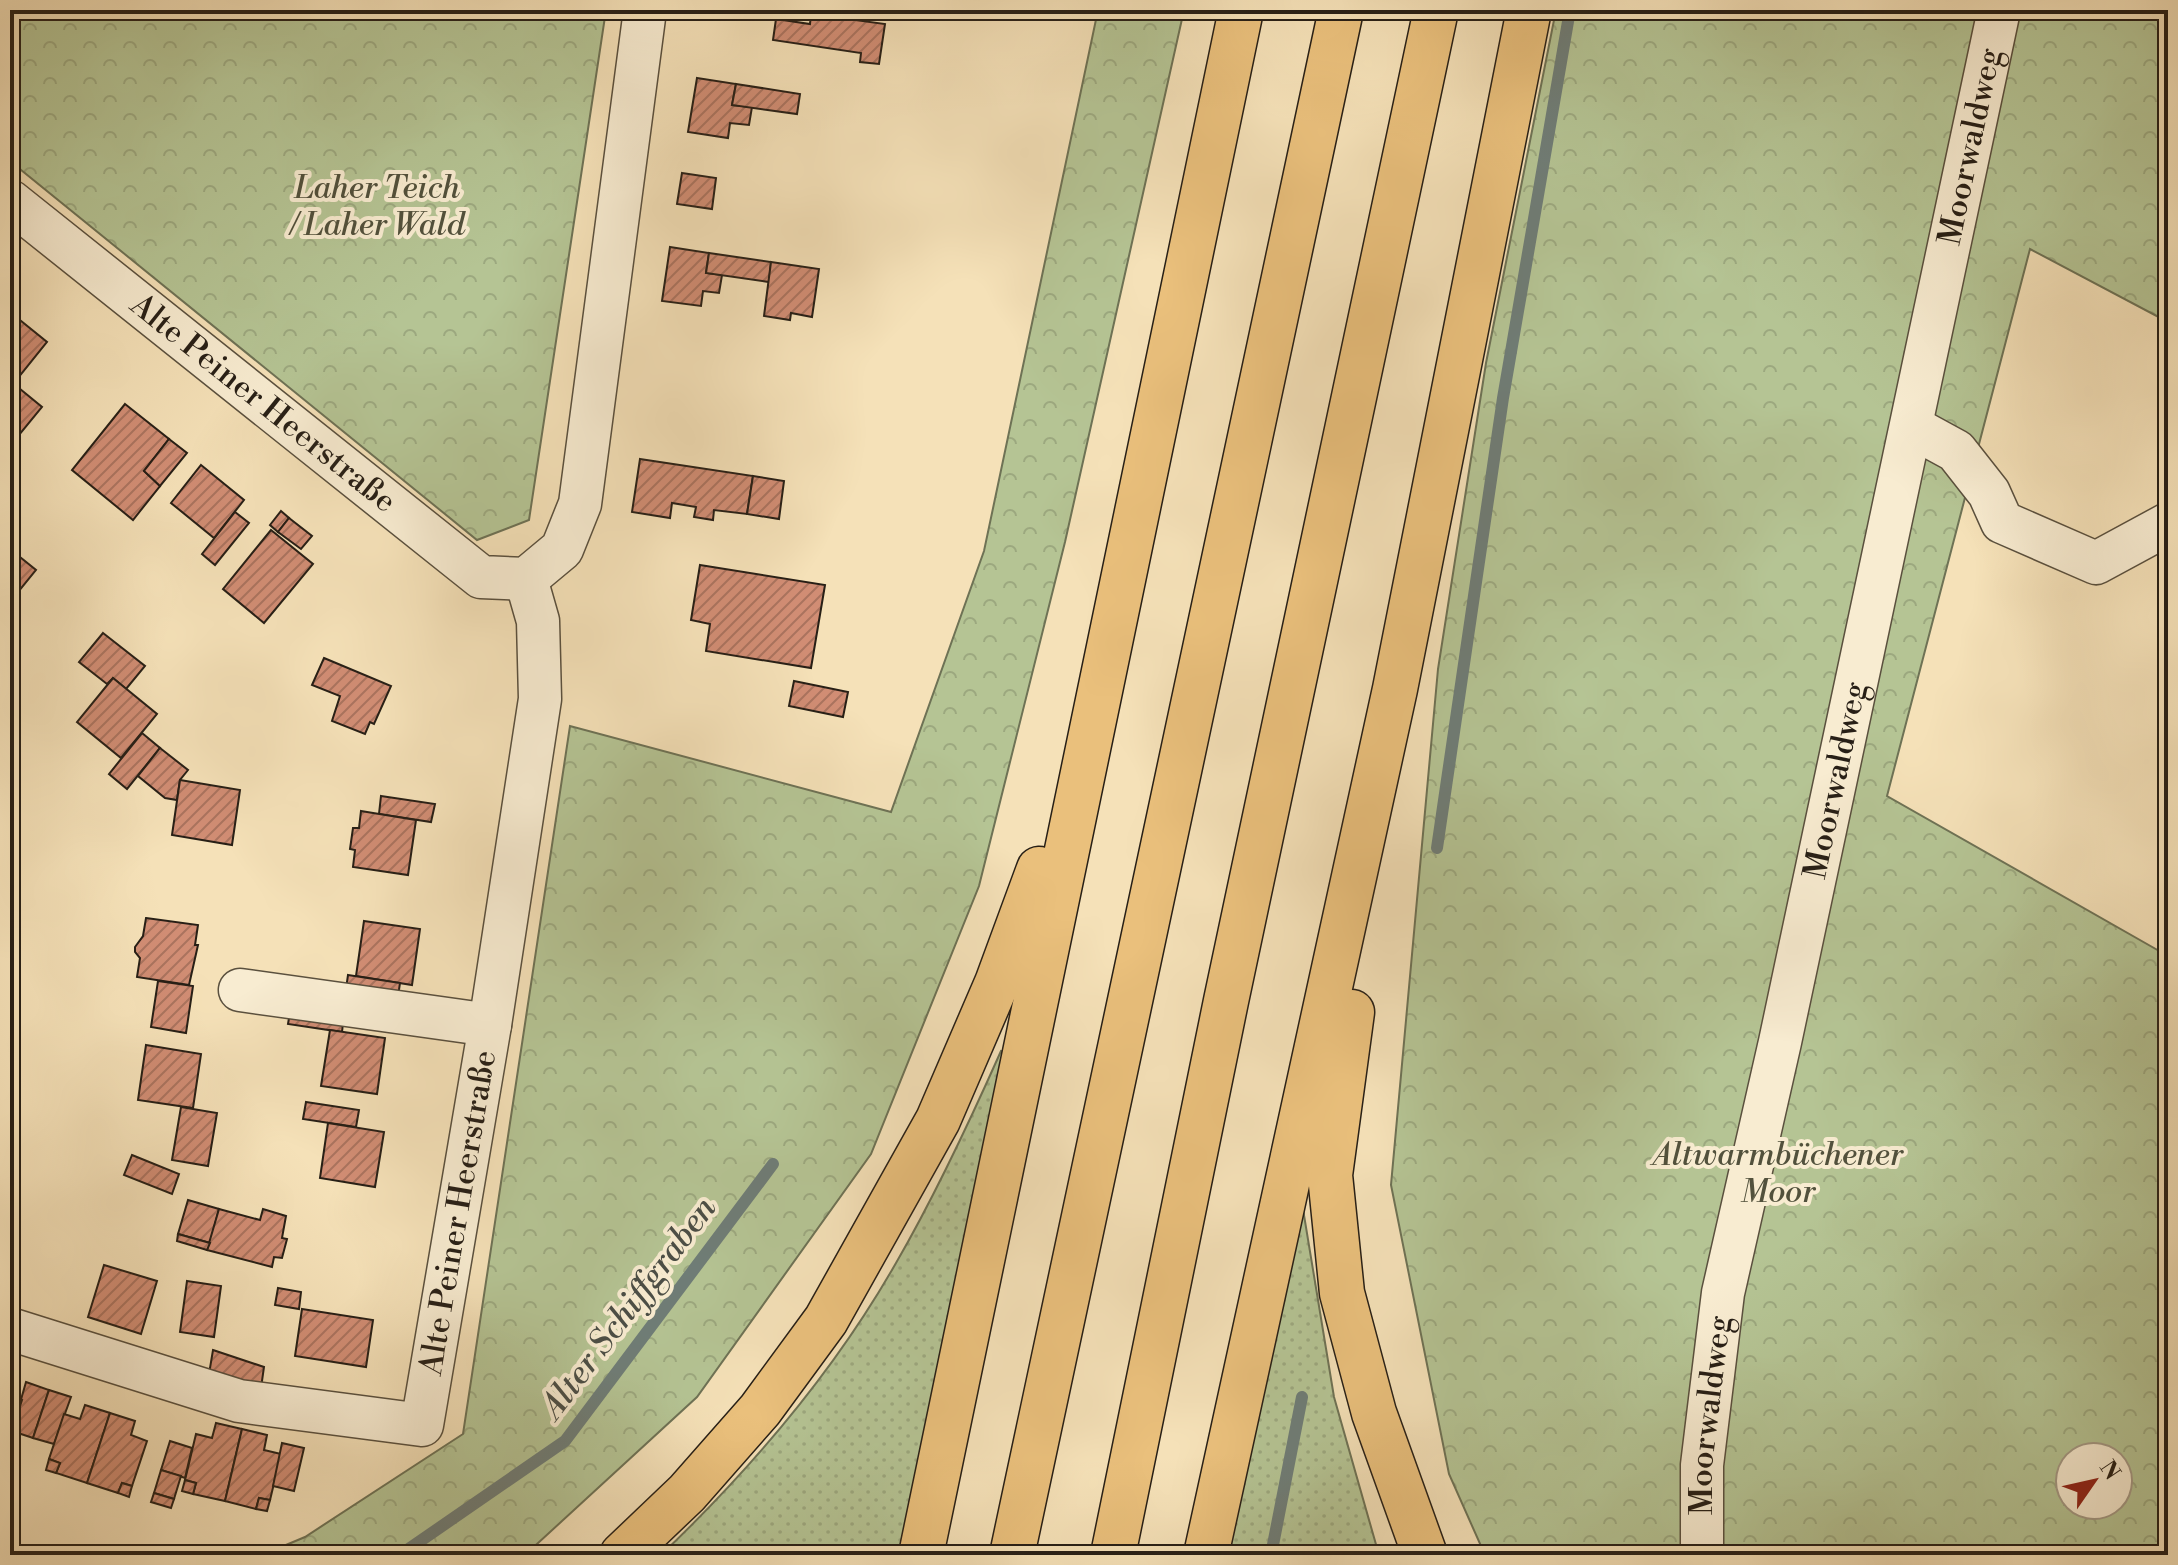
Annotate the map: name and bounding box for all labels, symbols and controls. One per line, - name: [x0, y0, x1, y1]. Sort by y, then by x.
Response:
- street label: Moorwaldweg: [1930, 44, 2010, 249]
- park label: Laher Teich / Laher Wald: [287, 168, 467, 245]
- street label: Alte Peiner Heerstraße: [121, 284, 404, 521]
- street label: Moorwaldweg: [1795, 678, 1876, 883]
- street label: Alte Peiner Heerstraße: [411, 1047, 505, 1379]
- park label: Altwarmbüchener Moor: [1650, 1135, 1905, 1212]
- water label: Alter Schiffgraben: [530, 1188, 727, 1430]
- street label: Moorwaldweg: [1682, 1313, 1740, 1515]
- north arrow: [2054, 1441, 2134, 1521]
- text: N: [2093, 1456, 2126, 1486]

